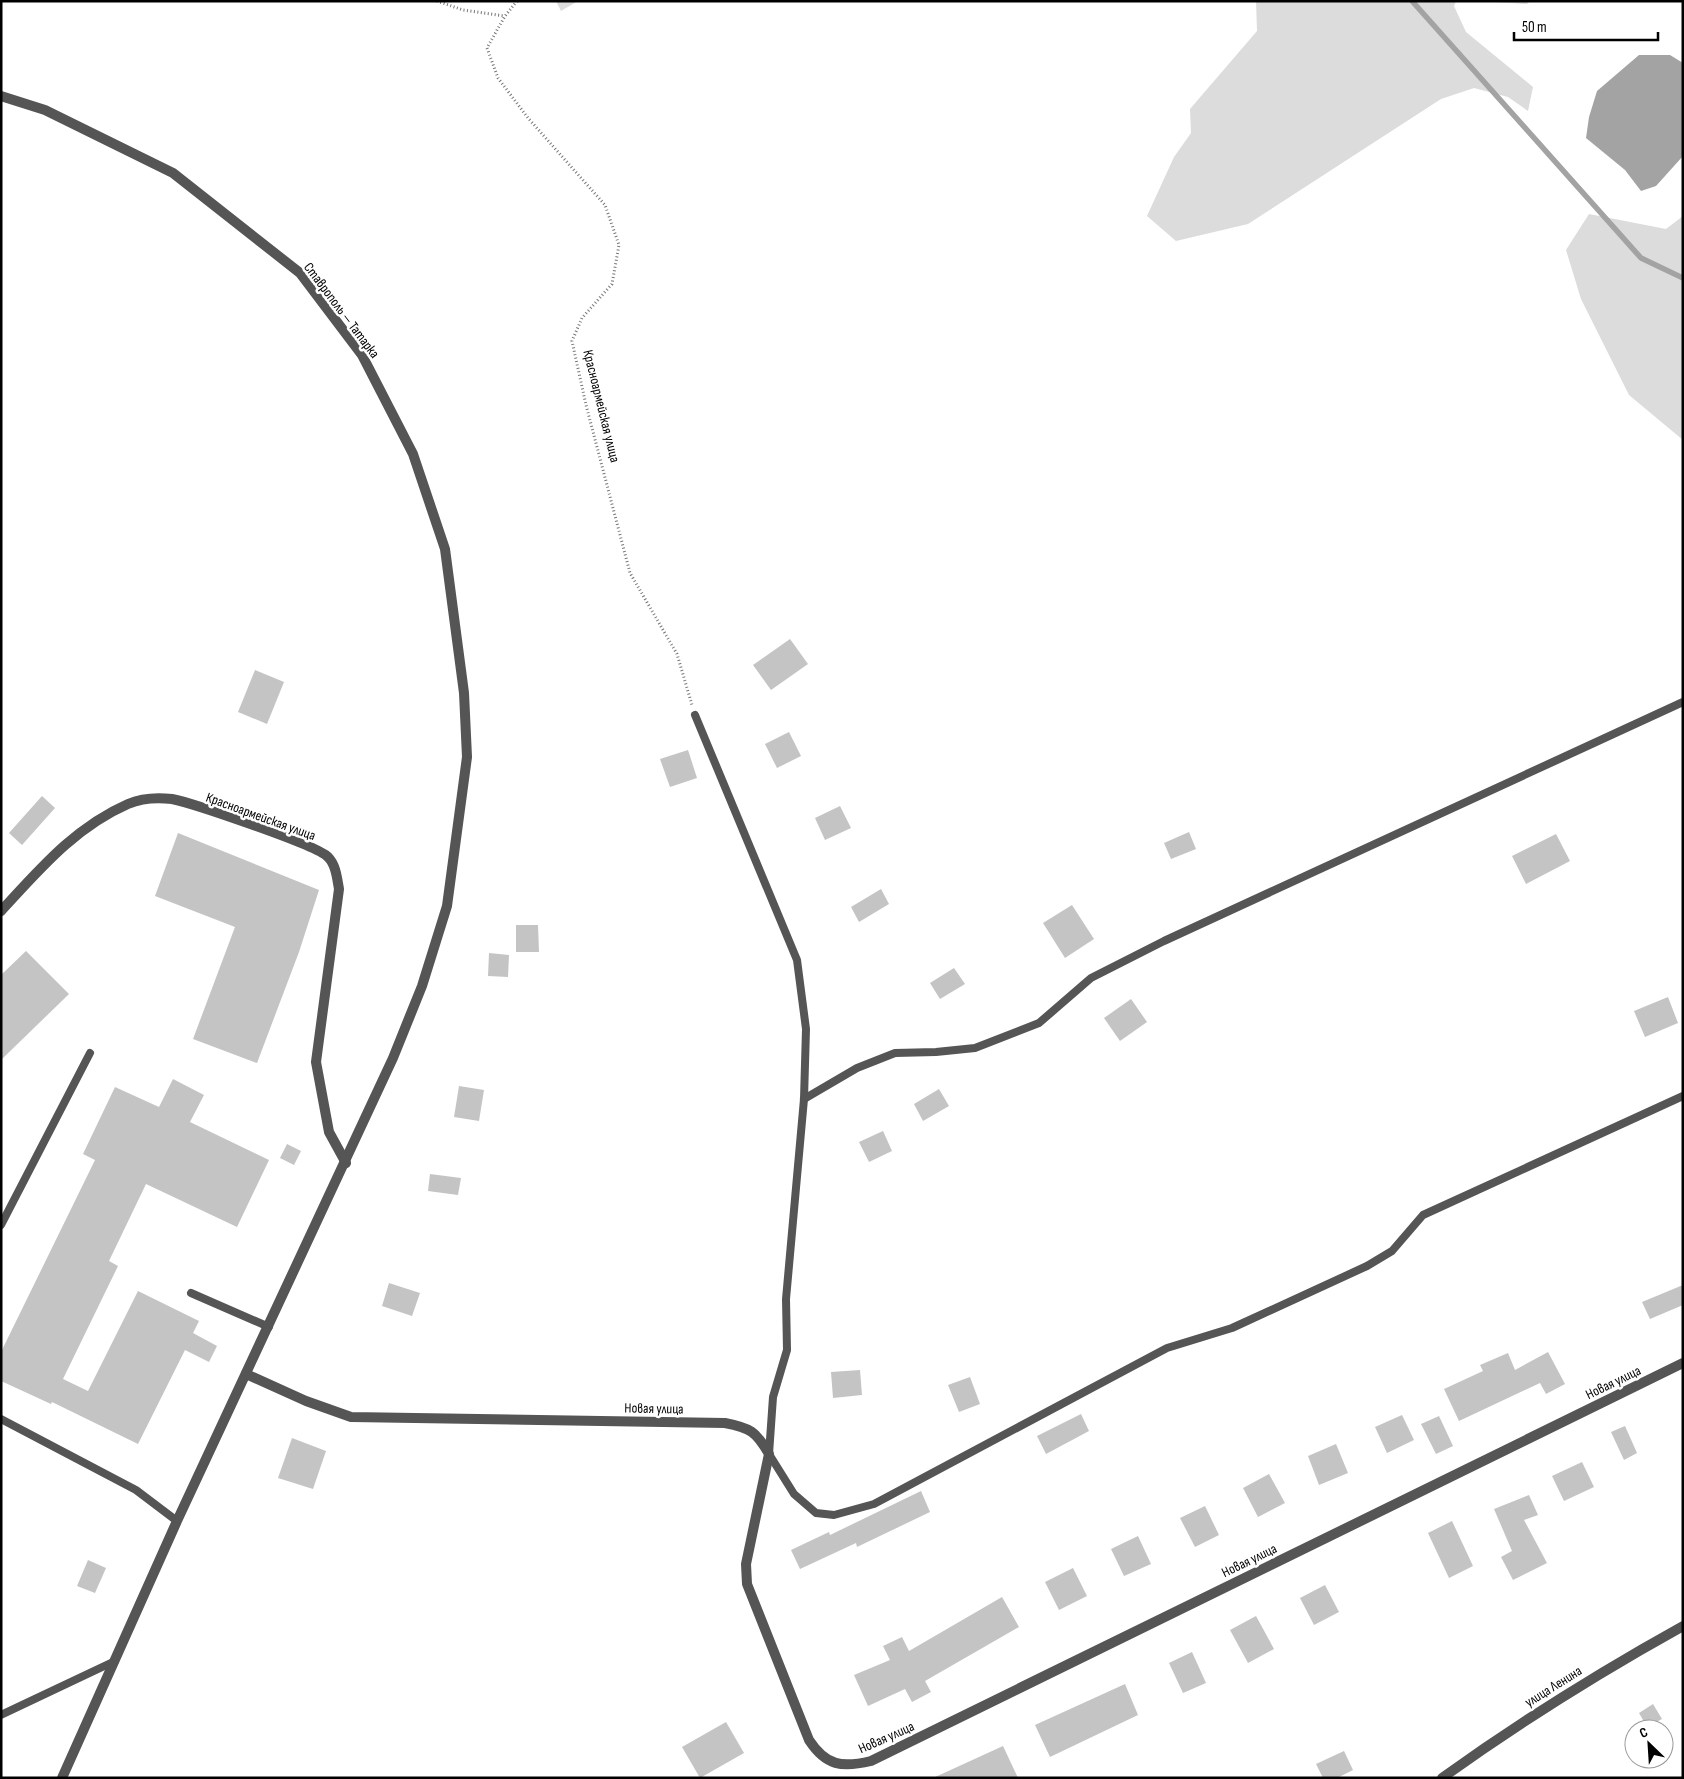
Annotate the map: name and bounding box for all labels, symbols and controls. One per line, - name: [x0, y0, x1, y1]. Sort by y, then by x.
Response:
- scale bar: [1514, 10, 1658, 42]
- text: 50 m: [1522, 18, 1547, 37]
- street label: Ставрополь — Татарка: [300, 259, 383, 362]
- street label: Красноармейская улица: [579, 348, 624, 464]
- street label: Красноармейская улица: [204, 789, 318, 844]
- street label: Новая улица: [1583, 1362, 1644, 1403]
- street label: Новая улица: [624, 1399, 684, 1418]
- street label: Новая улица: [1219, 1540, 1280, 1581]
- street label: улица Ленина: [1522, 1662, 1585, 1711]
- street label: Новая улица: [856, 1718, 917, 1757]
- north arrow: [1624, 1719, 1674, 1769]
- text: С: [1637, 1723, 1651, 1742]

